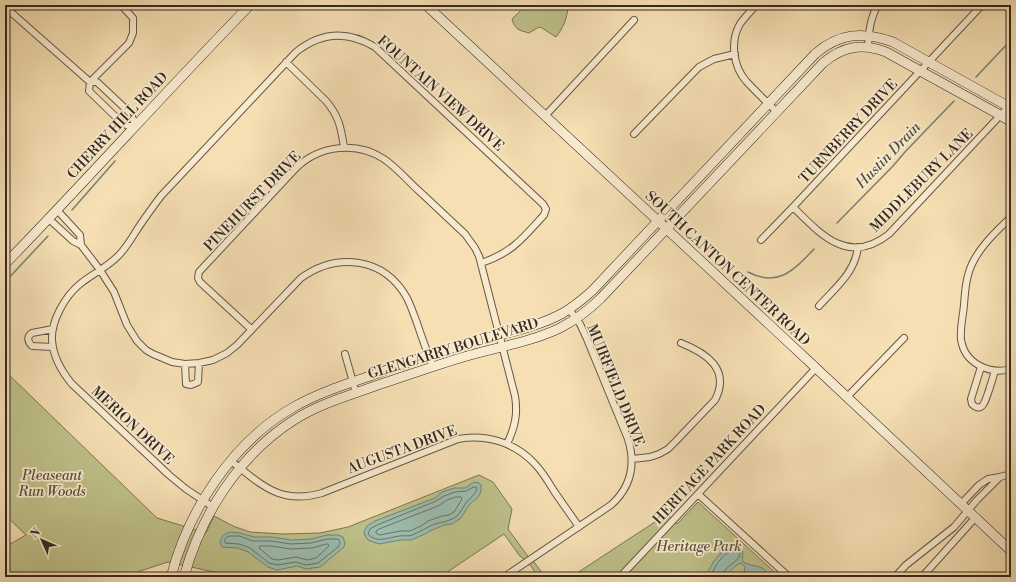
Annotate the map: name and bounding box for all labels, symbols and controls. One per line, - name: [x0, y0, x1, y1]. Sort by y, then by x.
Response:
- street label: FOUNTAIN VIEW DRIVE: [373, 32, 507, 155]
- street label: CHERRY HILL ROAD: [63, 68, 172, 183]
- street label: TURNBERRY DRIVE: [796, 76, 902, 188]
- water label: Hustin Drain: [851, 117, 925, 194]
- street label: MIDDLEBURY LANE: [866, 125, 977, 236]
- street label: PINEHURST DRIVE: [200, 148, 305, 256]
- street label: SOUTH CANTON CENTER ROAD: [641, 187, 814, 350]
- street label: GLENGARRY BOULEVARD: [366, 314, 541, 384]
- street label: MUIRFIELD DRIVE: [582, 322, 648, 449]
- street label: MERION DRIVE: [87, 383, 177, 469]
- street label: HERITAGE PARK ROAD: [649, 401, 770, 529]
- street label: AUGUSTA DRIVE: [344, 422, 460, 478]
- park label: Pleaseant Run Woods: [17, 467, 86, 501]
- north arrow: [22, 520, 62, 560]
- text: N: [28, 525, 44, 542]
- park label: Heritage Park: [655, 538, 742, 556]

